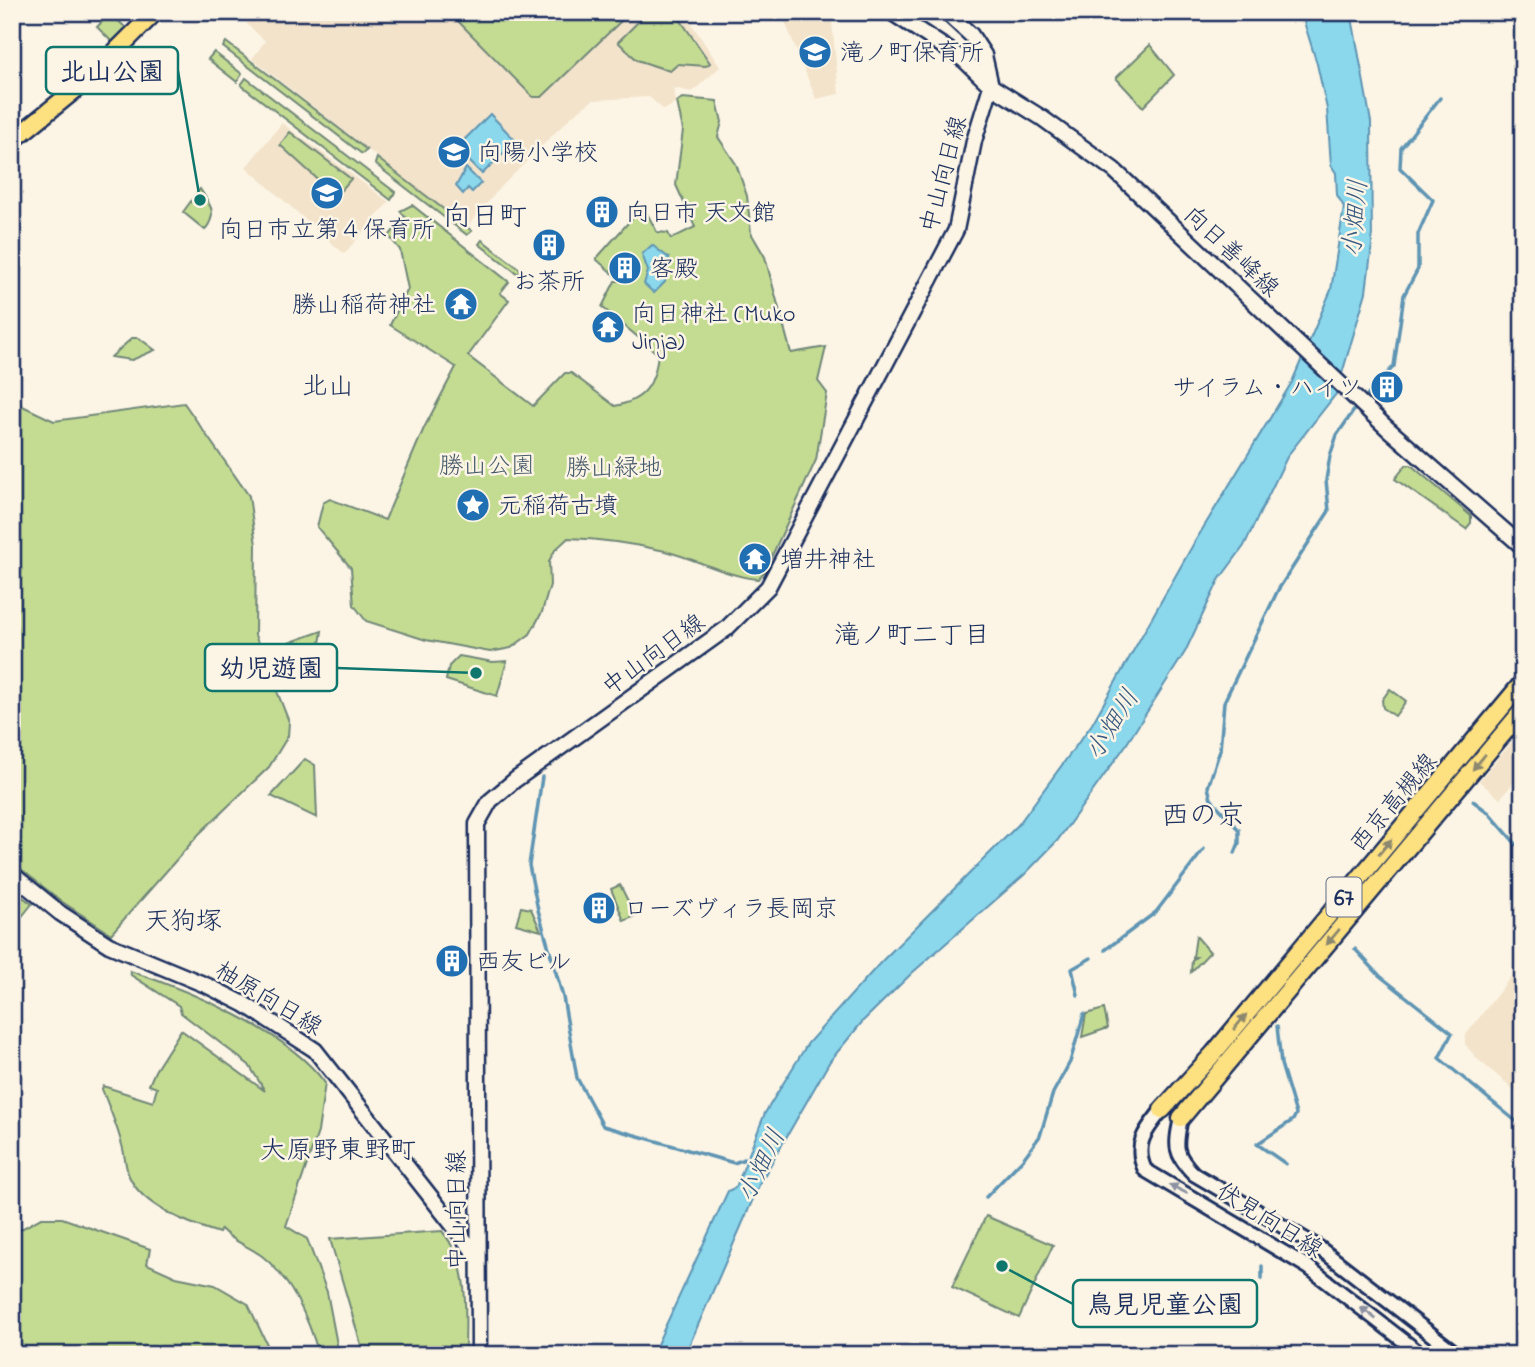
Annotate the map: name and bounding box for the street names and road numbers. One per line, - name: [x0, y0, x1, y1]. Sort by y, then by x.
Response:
- street label: 中山向日線: [913, 112, 978, 237]
- street label: 向日善峰線: [1174, 199, 1286, 307]
- street label: 中山向日線: [596, 607, 713, 705]
- street label: 西京高槻線: [1343, 746, 1447, 861]
- road number: 67: [1326, 877, 1362, 916]
- street label: 柚原向日線: [207, 954, 328, 1046]
- street label: 中山向日線: [441, 1150, 476, 1270]
- street label: 伏見向日線: [1209, 1175, 1329, 1269]

